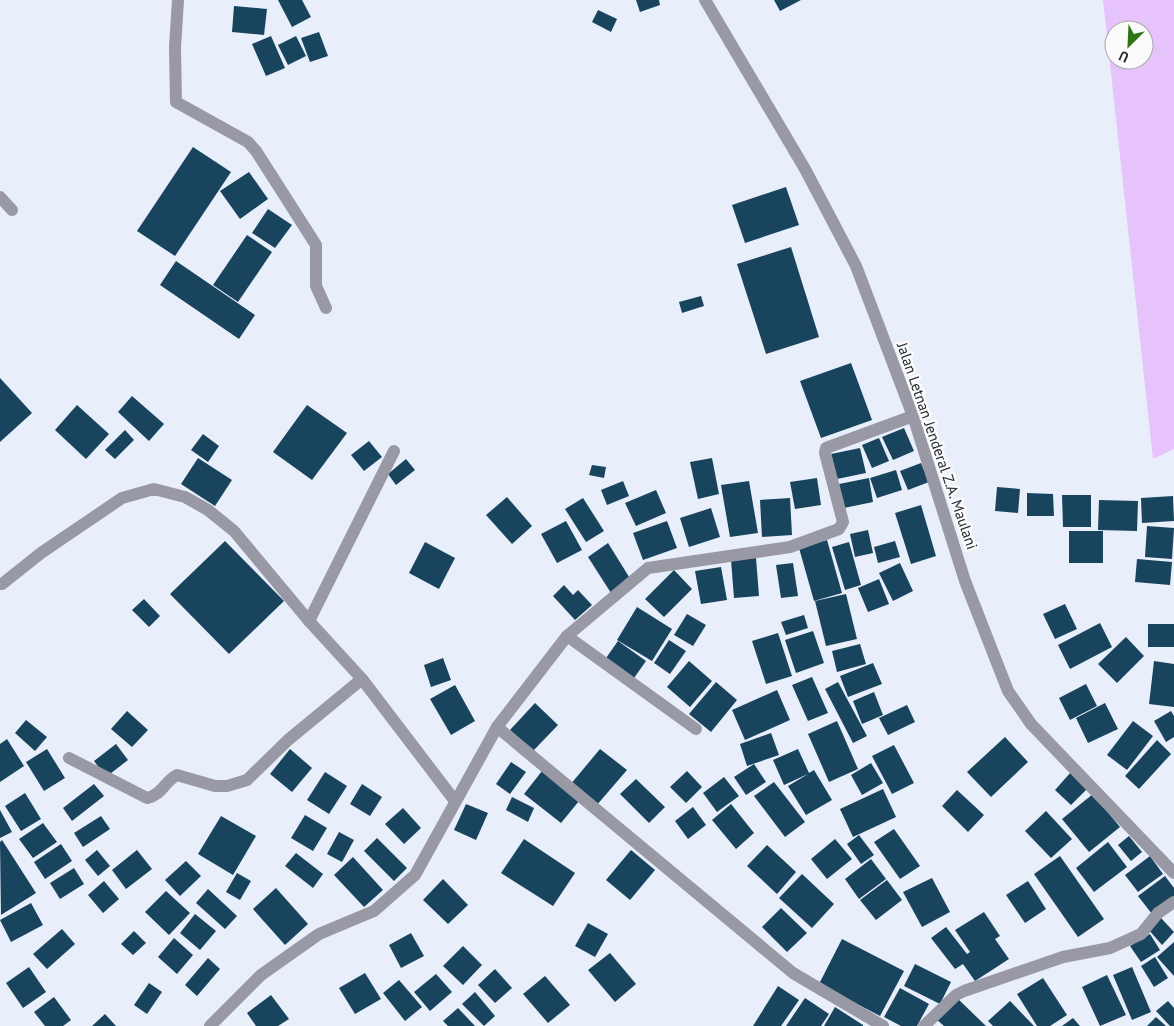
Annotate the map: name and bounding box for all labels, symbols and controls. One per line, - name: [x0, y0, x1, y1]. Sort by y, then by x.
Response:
- north arrow: [1104, 20, 1154, 70]
- text: U: [1116, 47, 1131, 67]
- street label: Jalan Letnan Jenderal Z.A. Maulani: [893, 339, 982, 552]

